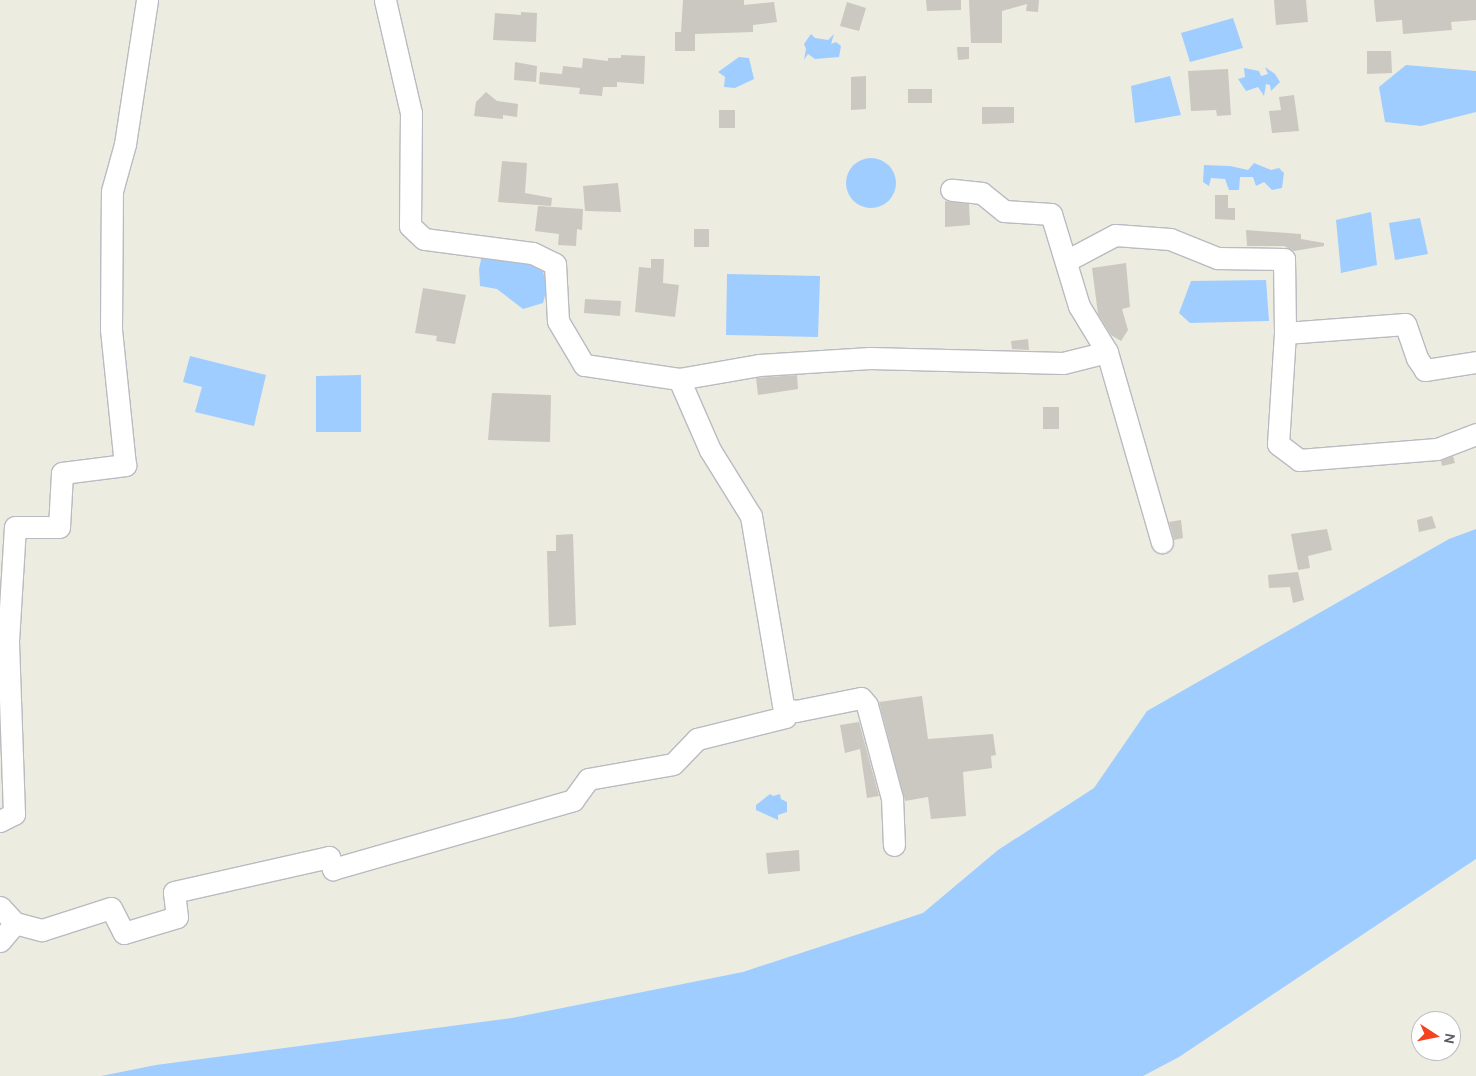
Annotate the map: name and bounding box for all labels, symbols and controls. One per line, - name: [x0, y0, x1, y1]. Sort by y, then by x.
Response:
- north arrow: [1411, 1011, 1461, 1061]
- text: N: [1441, 1032, 1459, 1045]

